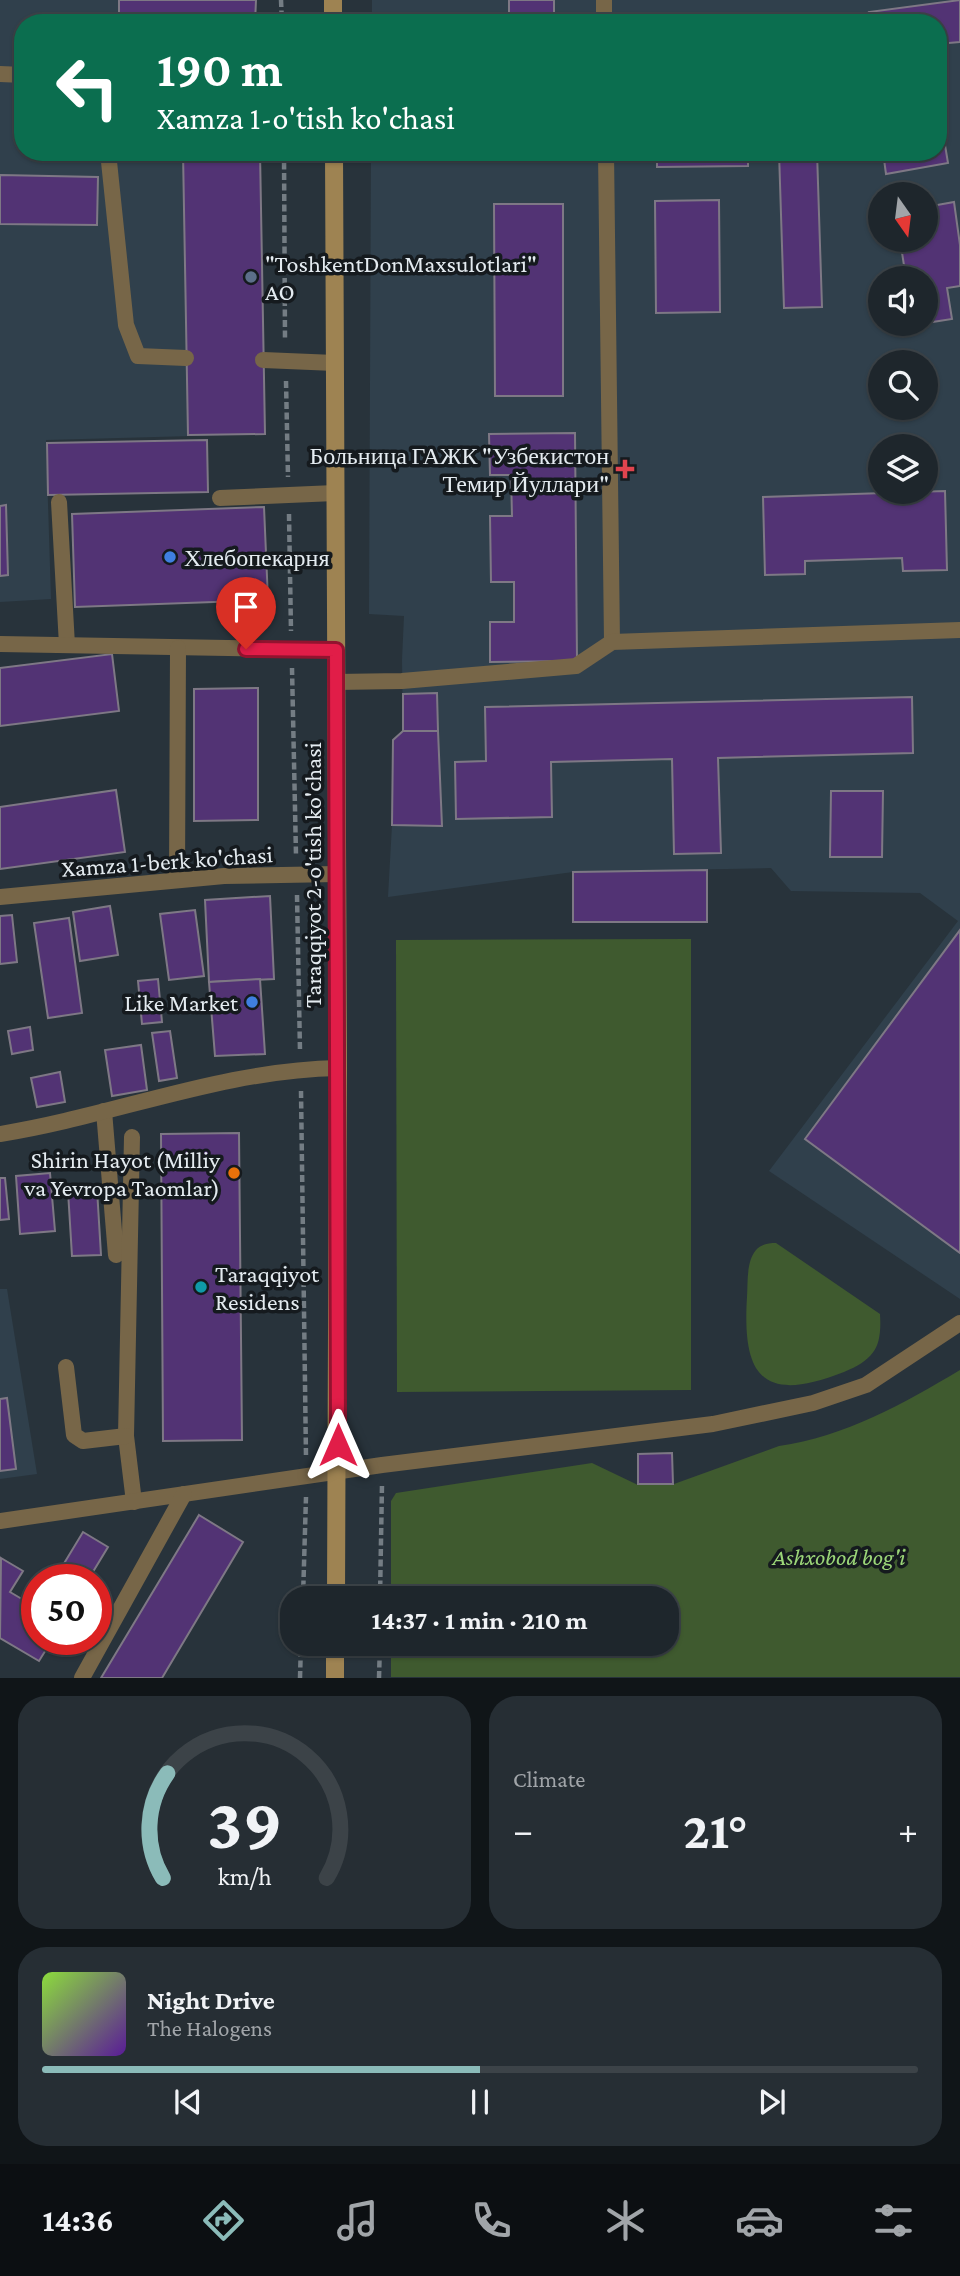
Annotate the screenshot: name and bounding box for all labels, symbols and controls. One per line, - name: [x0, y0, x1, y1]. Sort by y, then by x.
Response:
- icon: left: [42, 42, 133, 133]
- text: 190 m: [157, 42, 283, 97]
- text: Xamza 1-o'tish ko'chasi: [157, 100, 455, 136]
- north arrow: [868, 182, 938, 252]
- map controls: [868, 182, 938, 504]
- place label: "ToshkentDonMaxsulotlari" AO: [265, 250, 537, 305]
- button: sound: [868, 266, 938, 336]
- marker: "ToshkentDonMaxsulotlari" AO: [243, 269, 259, 285]
- button: search: [868, 350, 938, 420]
- button: layers: [868, 434, 938, 504]
- place label: Больница ГАЖК "Узбекистон Темир Йуллари": [309, 442, 609, 497]
- marker: Больница ГАЖК "Узбекистон Темир Йуллари": [615, 459, 635, 479]
- place label: Хлебопекарня: [184, 544, 330, 571]
- marker: Хлебопекарня: [162, 549, 178, 565]
- pin: [216, 577, 276, 649]
- icon: arrive: [227, 588, 265, 626]
- street label: Taraqqiyot 2-o'tish ko'chasi: [299, 742, 326, 1008]
- street label: Xamza 1-berk ko'chasi: [60, 840, 274, 882]
- place label: Like Market: [124, 989, 239, 1016]
- marker: Like Market: [244, 994, 260, 1010]
- place label: Shirin Hayot (Milliy va Yevropa Taomlar): [23, 1146, 221, 1202]
- marker: Shirin Hayot (Milliy va Yevropa Taomlar): [226, 1165, 242, 1181]
- place label: Taraqqiyot Residens: [215, 1260, 320, 1315]
- marker: Taraqqiyot Residens: [193, 1279, 209, 1295]
- position arrow: [301, 1408, 375, 1482]
- park label: Ashxobod bog'i: [771, 1543, 906, 1570]
- speed limit sign: 50: [21, 1564, 112, 1655]
- text: 14:37 · 1 min · 210 m: [371, 1606, 588, 1635]
- text: Climate: [513, 1766, 585, 1792]
- text: 39: [207, 1784, 282, 1865]
- text: 21°: [683, 1801, 748, 1859]
- text: −: [513, 1809, 533, 1851]
- text: +: [898, 1809, 918, 1851]
- text: km/h: [218, 1863, 271, 1890]
- text: Night Drive: [147, 1986, 275, 2015]
- text: The Halogens: [147, 2015, 272, 2041]
- icon: previous: [169, 2083, 207, 2121]
- icon: pause: [461, 2083, 499, 2121]
- icon: next: [753, 2083, 791, 2121]
- icon: directions: [199, 2196, 248, 2245]
- icon: music: [333, 2196, 382, 2245]
- icon: phone: [467, 2196, 516, 2245]
- icon: climate: [601, 2196, 650, 2245]
- icon: car: [735, 2196, 784, 2245]
- icon: filters: [869, 2196, 918, 2245]
- text: 14:36: [42, 2202, 114, 2238]

